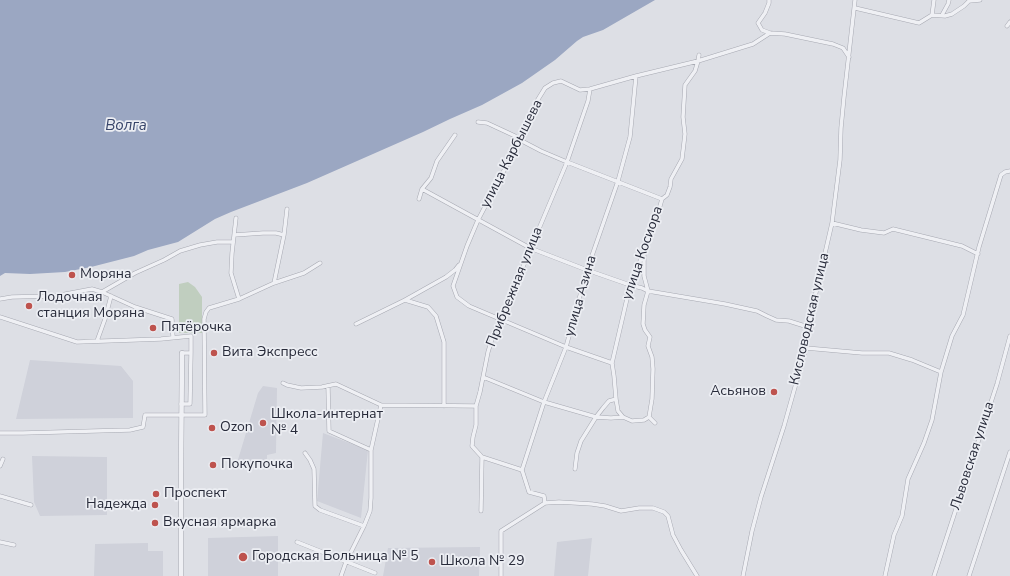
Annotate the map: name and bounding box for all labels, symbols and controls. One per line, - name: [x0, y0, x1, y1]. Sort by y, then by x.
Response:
- street label: улица Карбышева: [477, 97, 547, 211]
- water label: Волга: [105, 117, 147, 135]
- street label: улица Косиора: [619, 204, 667, 302]
- street label: Прибрежная улица: [483, 225, 547, 349]
- street label: Кисловодская улица: [787, 251, 833, 387]
- street label: улица Азина: [561, 253, 601, 339]
- place label: Моряна: [80, 267, 132, 283]
- marker: Моряна: [67, 270, 77, 280]
- place label: Лодочная станция Моряна: [37, 290, 145, 322]
- marker: Лодочная станция Моряна: [24, 301, 34, 311]
- place label: Пятёрочка: [161, 320, 232, 336]
- marker: Пятёрочка: [148, 323, 158, 333]
- place label: Вита Экспресс: [222, 345, 318, 361]
- marker: Вита Экспресс: [209, 348, 219, 358]
- place label: Асьянов: [710, 384, 766, 400]
- marker: Асьянов: [769, 387, 779, 397]
- street label: Львовская улица: [948, 400, 998, 512]
- place label: Школа-интернат № 4: [271, 407, 383, 440]
- marker: Школа-интернат № 4: [258, 418, 268, 428]
- place label: Ozon: [220, 420, 253, 436]
- marker: Ozon: [207, 423, 217, 433]
- place label: Покупочка: [221, 457, 293, 473]
- marker: Покупочка: [208, 460, 218, 470]
- place label: Проспект: [164, 486, 227, 502]
- marker: Проспект: [151, 489, 161, 499]
- place label: Надежда: [86, 497, 147, 513]
- marker: Надежда: [150, 500, 160, 510]
- place label: Вкусная ярмарка: [163, 515, 276, 531]
- marker: Вкусная ярмарка: [150, 518, 160, 528]
- place label: Городская Больница № 5: [252, 549, 419, 565]
- marker: Городская Больница № 5: [237, 551, 249, 563]
- place label: Школа № 29: [440, 554, 525, 570]
- marker: Школа № 29: [427, 557, 437, 567]

